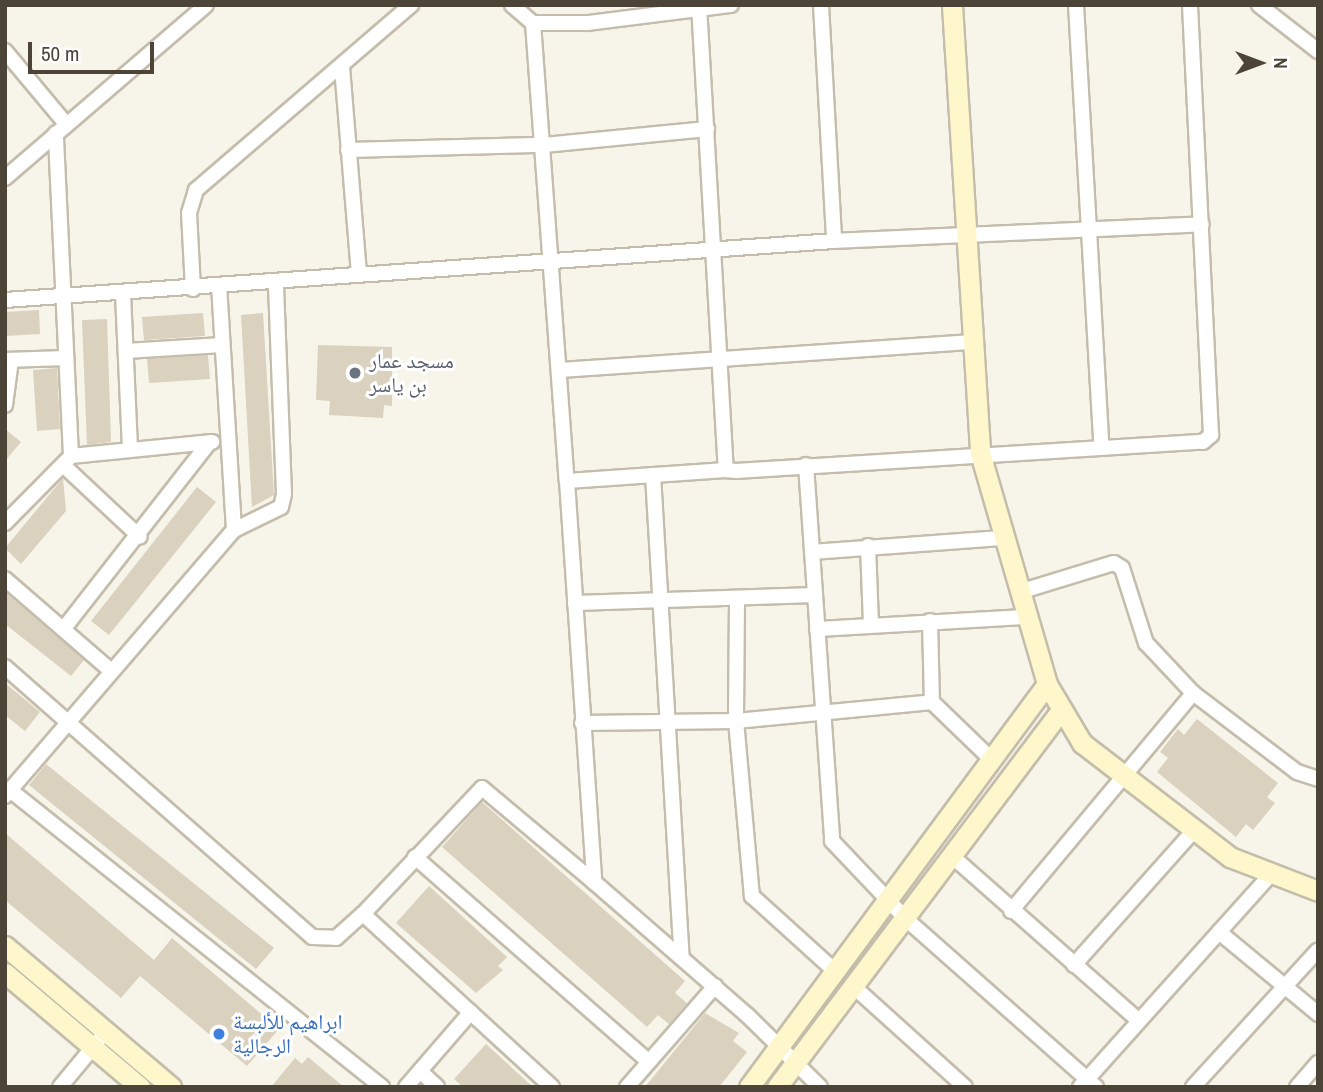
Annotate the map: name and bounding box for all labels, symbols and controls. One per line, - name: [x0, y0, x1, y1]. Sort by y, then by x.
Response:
- scale bar: [32, 28, 158, 72]
- north arrow: [1225, 28, 1295, 98]
- text: 50 m: [41, 39, 79, 68]
- text: N: [1268, 57, 1294, 69]
- place label: مسجد عمار بن ياسر: [369, 348, 454, 398]
- marker: مسجد عمار بن ياسر: [347, 365, 363, 381]
- place label: ابراهيم للألبسة الرجالية: [233, 1009, 343, 1059]
- marker: ابراهيم للألبسة الرجالية: [211, 1026, 227, 1042]

